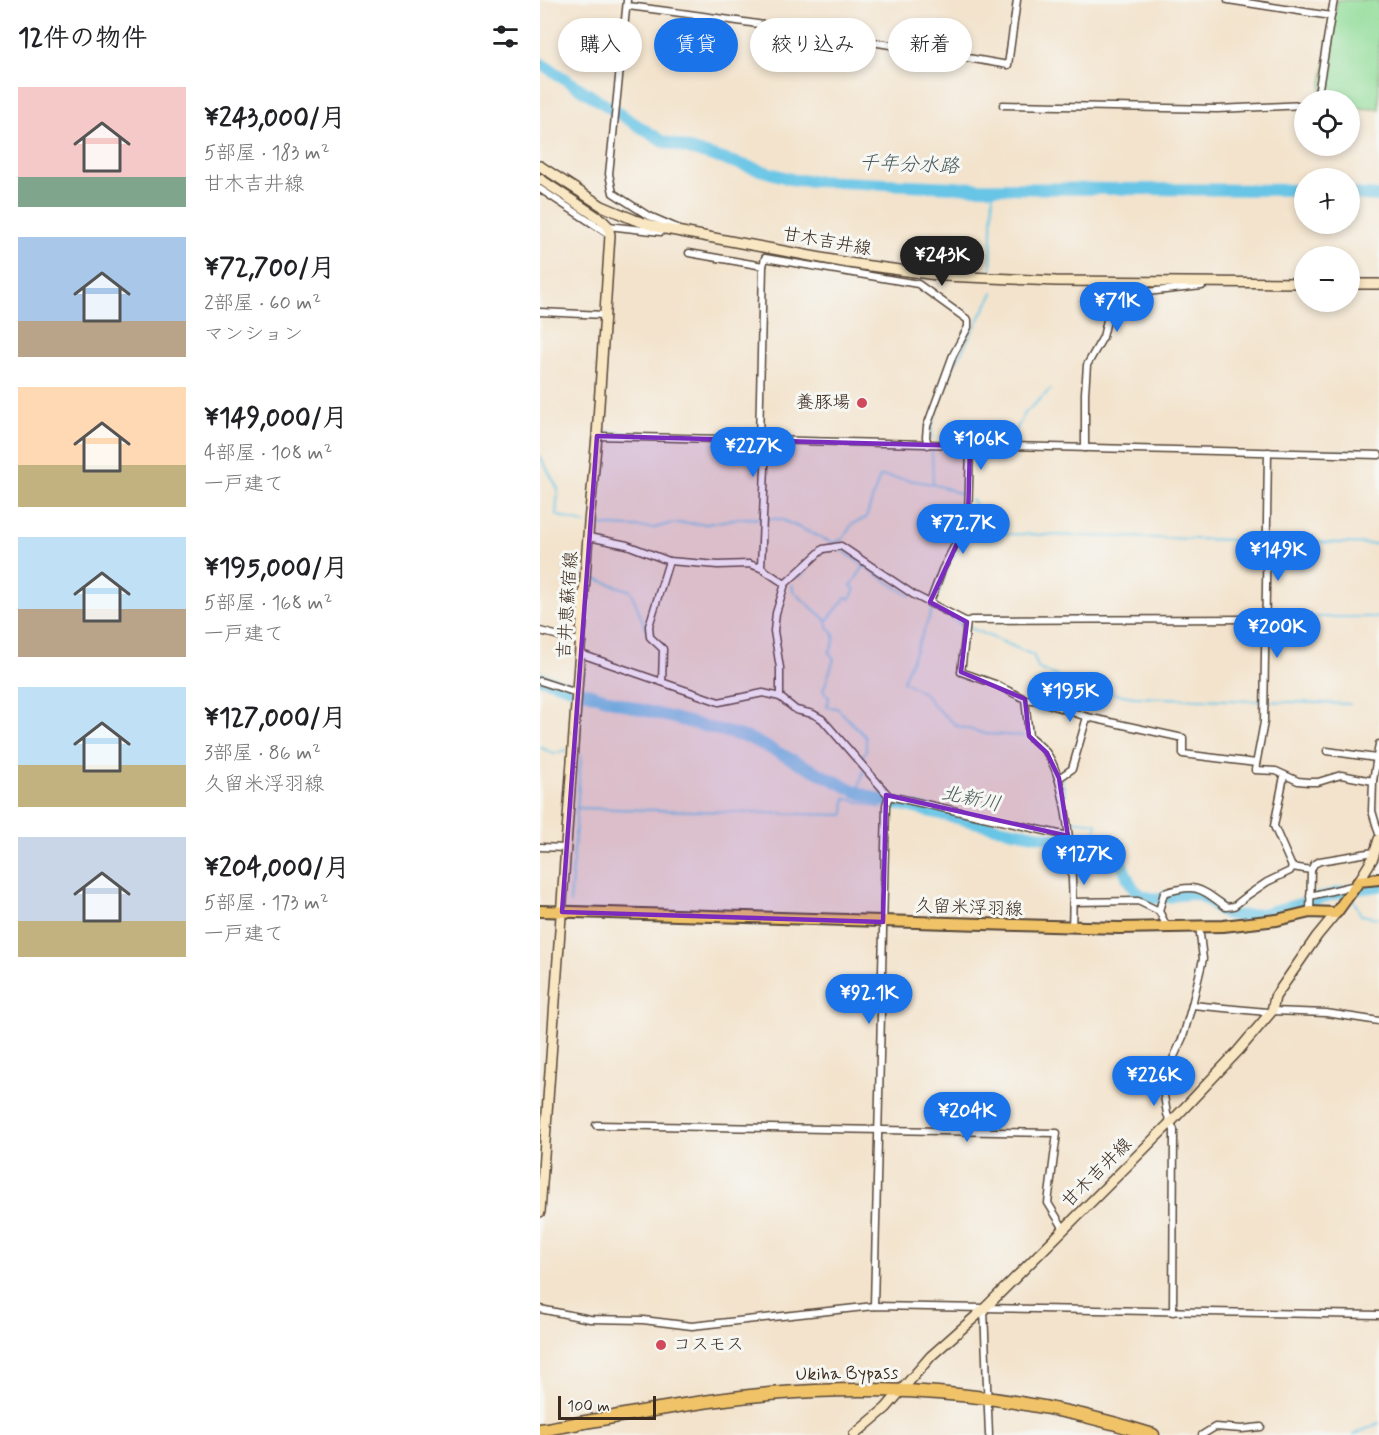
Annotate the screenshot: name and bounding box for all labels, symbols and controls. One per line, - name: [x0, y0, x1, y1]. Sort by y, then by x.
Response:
- chip: 購入: [558, 18, 642, 72]
- chip: 賃貸: [654, 18, 738, 72]
- chip: 絞り込み: [750, 18, 876, 72]
- chip: 新着: [888, 18, 972, 72]
- icon: filters: [489, 20, 522, 53]
- text: 12件の物件: [18, 22, 147, 56]
- map controls: [1294, 90, 1360, 312]
- button: locate: [1294, 90, 1360, 156]
- text: ¥243,000/月: [204, 102, 346, 136]
- icon: home: [66, 111, 138, 183]
- text: 5部屋 · 183 m²: [204, 140, 330, 167]
- water label: 千年分水路: [859, 150, 960, 180]
- button: +: [1294, 168, 1360, 234]
- text: 甘木吉井線: [204, 171, 304, 198]
- street label: 甘木吉井線: [781, 222, 873, 262]
- pin: ¥243K: [900, 236, 984, 287]
- text: ¥243K: [914, 242, 970, 269]
- button: −: [1294, 246, 1360, 312]
- text: ¥72,700/月: [204, 252, 335, 286]
- icon: home: [66, 261, 138, 333]
- pin: ¥71K: [1081, 282, 1153, 333]
- text: ¥71K: [1094, 288, 1140, 315]
- text: 2部屋 · 60 m²: [204, 290, 321, 317]
- text: マンション: [204, 321, 303, 348]
- place label: 養豚場: [796, 391, 850, 415]
- marker: 養豚場: [855, 396, 869, 410]
- text: ¥149,000/月: [204, 402, 348, 436]
- icon: home: [66, 411, 138, 483]
- pin: ¥106K: [939, 420, 1023, 471]
- text: ¥106K: [953, 426, 1009, 453]
- pin: ¥227K: [711, 427, 795, 478]
- text: ¥227K: [724, 433, 782, 460]
- text: 4部屋 · 108 m²: [204, 440, 332, 467]
- text: 一戸建て: [204, 471, 284, 498]
- pin: ¥72.7K: [914, 504, 1012, 555]
- text: ¥72.7K: [931, 510, 995, 537]
- pin: ¥149K: [1236, 531, 1320, 582]
- text: ¥149K: [1249, 537, 1307, 564]
- street label: 吉井恵蘇宿線: [552, 550, 584, 660]
- text: ¥195,000/月: [204, 552, 349, 586]
- icon: home: [66, 561, 138, 633]
- text: 5部屋 · 168 m²: [204, 590, 332, 617]
- pin: ¥200K: [1235, 608, 1319, 659]
- text: ¥200K: [1248, 614, 1306, 641]
- text: 一戸建て: [204, 621, 284, 648]
- pin: ¥195K: [1028, 672, 1112, 723]
- text: ¥195K: [1041, 678, 1099, 705]
- text: ¥127,000/月: [204, 702, 347, 736]
- icon: home: [66, 711, 138, 783]
- text: 3部屋 · 86 m²: [204, 740, 321, 767]
- text: 久留米浮羽線: [204, 771, 324, 798]
- water label: 北新川: [939, 780, 1003, 818]
- pin: ¥127K: [1042, 835, 1126, 886]
- text: ¥127K: [1056, 841, 1112, 868]
- text: ¥204,000/月: [204, 852, 350, 886]
- icon: home: [66, 861, 138, 933]
- text: 5部屋 · 173 m²: [204, 890, 329, 917]
- street label: 久留米浮羽線: [915, 894, 1023, 922]
- text: 一戸建て: [204, 921, 284, 948]
- pin: ¥92.1K: [820, 974, 918, 1025]
- text: ¥92.1K: [839, 980, 899, 1007]
- pin: ¥226K: [1112, 1056, 1196, 1107]
- text: ¥226K: [1126, 1062, 1182, 1089]
- pin: ¥204K: [925, 1092, 1009, 1143]
- text: ¥204K: [938, 1098, 996, 1125]
- street label: 甘木吉井線: [1057, 1133, 1137, 1213]
- place label: コスモス: [673, 1333, 744, 1357]
- marker: コスモス: [654, 1338, 668, 1352]
- street label: Ukiha Bypass: [795, 1361, 899, 1387]
- scale bar: [558, 1393, 656, 1420]
- text: 100 m: [567, 1396, 610, 1417]

